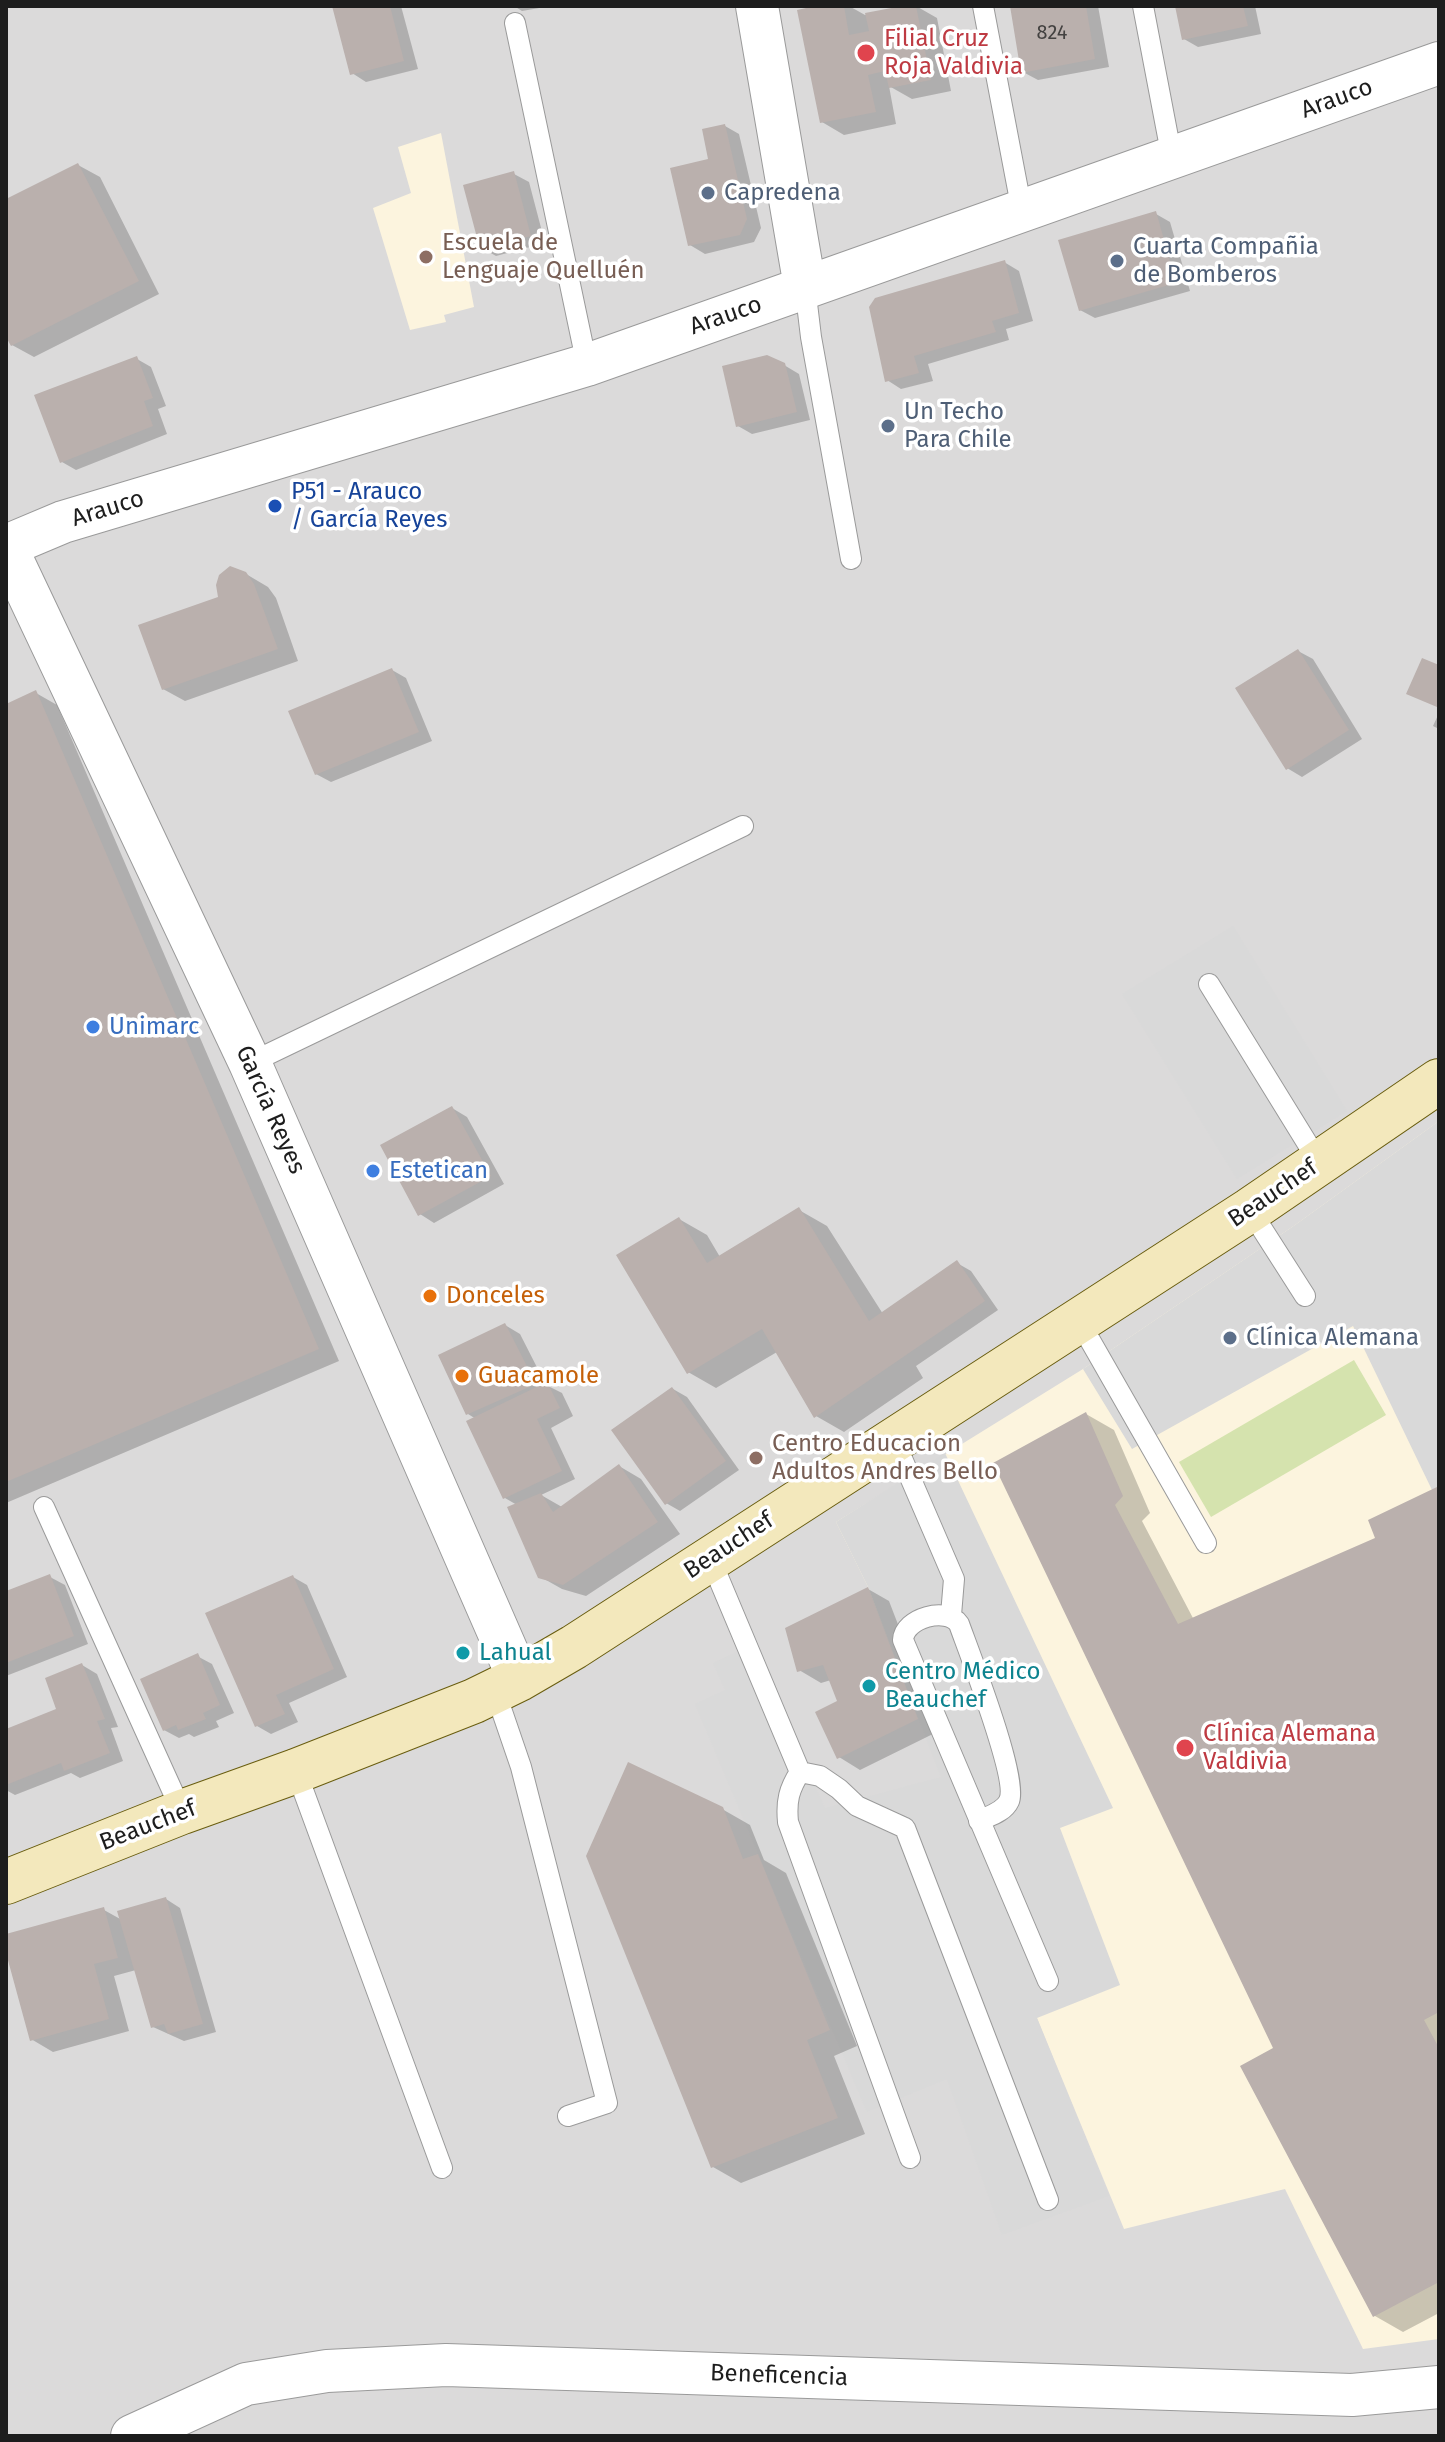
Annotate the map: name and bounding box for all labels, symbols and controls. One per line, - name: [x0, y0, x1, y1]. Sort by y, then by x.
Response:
- house number: 824: [1037, 21, 1067, 45]
- place label: Filial Cruz Roja Valdivia: [884, 25, 1023, 81]
- marker: Filial Cruz Roja Valdivia: [855, 42, 877, 64]
- street label: Arauco: [1297, 73, 1377, 125]
- place label: Capredena: [724, 179, 841, 207]
- marker: Capredena: [699, 184, 717, 202]
- place label: Escuela de Lenguaje Quelluén: [442, 229, 644, 285]
- place label: Cuarta Compañia de Bomberos: [1133, 233, 1319, 289]
- marker: Escuela de Lenguaje Quelluén: [417, 248, 435, 266]
- marker: Cuarta Compañia de Bomberos: [1108, 252, 1126, 270]
- street label: Arauco: [686, 290, 766, 342]
- place label: Un Techo Para Chile: [904, 398, 1012, 454]
- marker: Un Techo Para Chile: [879, 417, 897, 435]
- place label: P51 - Arauco / García Reyes: [291, 478, 447, 534]
- street label: Arauco: [68, 484, 148, 534]
- marker: P51 - Arauco / García Reyes: [266, 497, 284, 515]
- place label: Unimarc: [109, 1013, 199, 1041]
- marker: Unimarc: [84, 1018, 102, 1036]
- street label: García Reyes: [229, 1041, 311, 1179]
- street label: Beauchef: [1223, 1154, 1323, 1234]
- place label: Estetican: [389, 1157, 488, 1185]
- marker: Estetican: [364, 1162, 382, 1180]
- place label: Donceles: [446, 1282, 545, 1310]
- marker: Donceles: [421, 1287, 439, 1305]
- place label: Clínica Alemana: [1246, 1324, 1419, 1352]
- marker: Clínica Alemana: [1221, 1329, 1239, 1347]
- place label: Guacamole: [478, 1362, 599, 1390]
- marker: Guacamole: [453, 1367, 471, 1385]
- place label: Centro Educacion Adultos Andres Bello: [772, 1430, 998, 1486]
- marker: Centro Educacion Adultos Andres Bello: [747, 1449, 765, 1467]
- street label: Beauchef: [679, 1506, 779, 1586]
- place label: Lahual: [479, 1639, 552, 1667]
- marker: Lahual: [454, 1644, 472, 1662]
- place label: Centro Médico Beauchef: [885, 1658, 1041, 1714]
- marker: Centro Médico Beauchef: [860, 1677, 878, 1695]
- place label: Clínica Alemana Valdivia: [1203, 1720, 1376, 1776]
- marker: Clínica Alemana Valdivia: [1174, 1737, 1196, 1759]
- street label: Beauchef: [96, 1794, 200, 1858]
- street label: Beneficencia: [710, 2359, 848, 2393]

